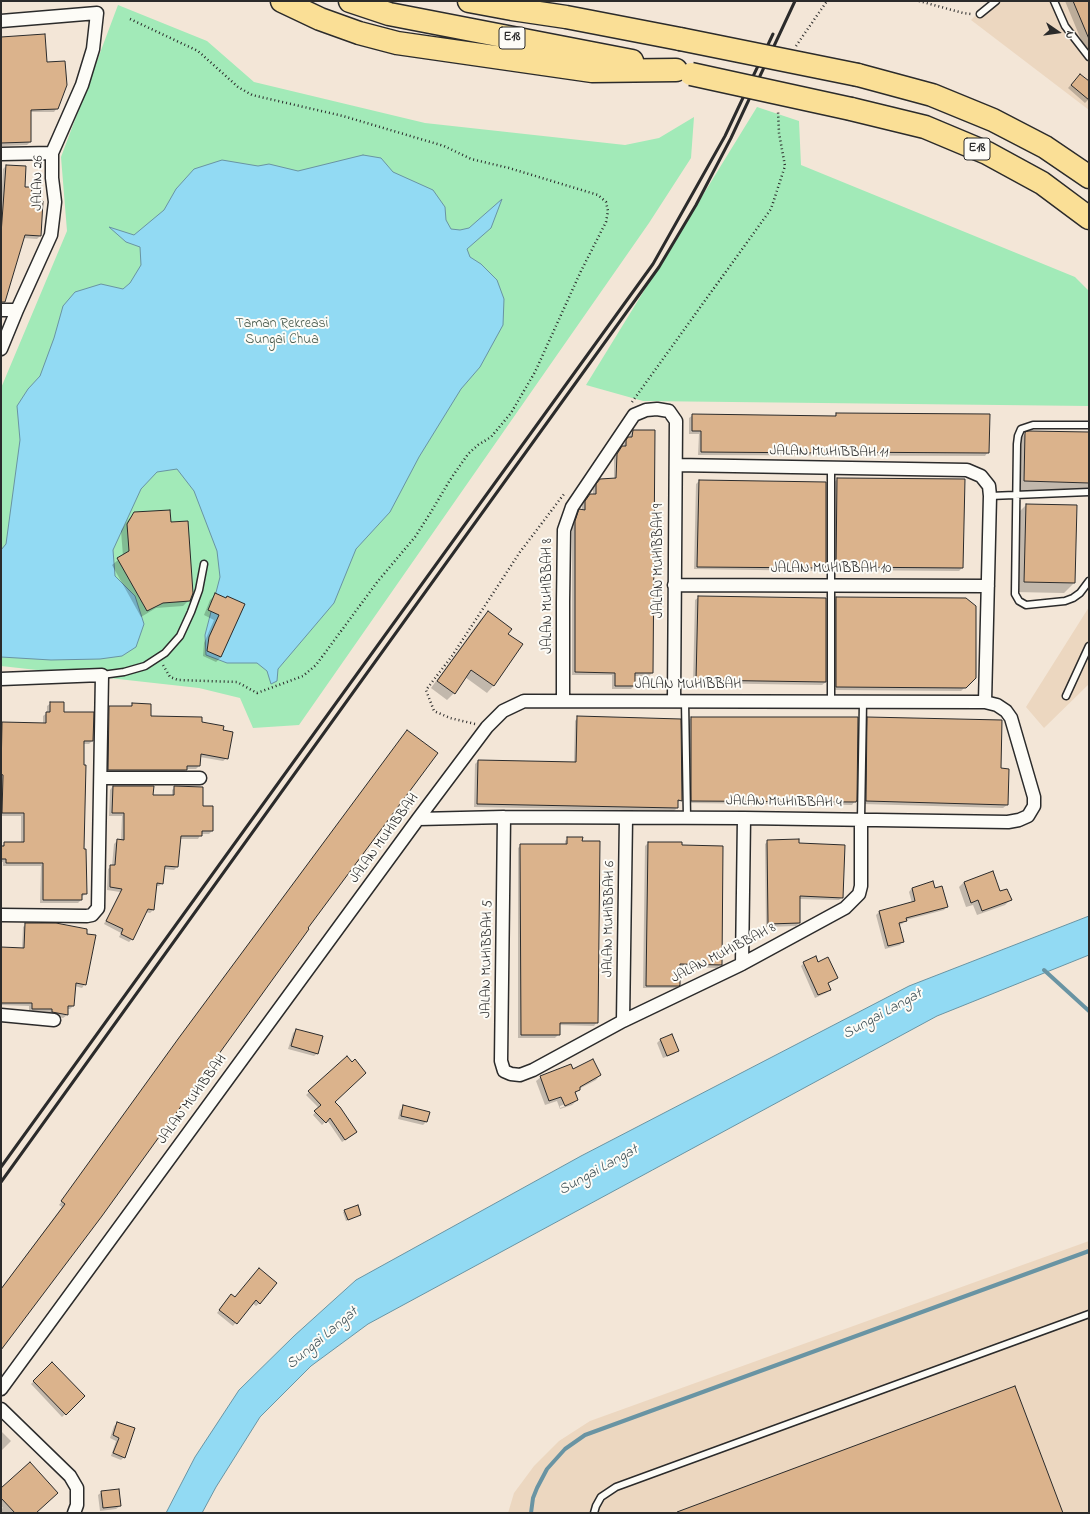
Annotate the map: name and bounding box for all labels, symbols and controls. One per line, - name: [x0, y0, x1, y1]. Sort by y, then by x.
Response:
- north arrow: [1038, 12, 1078, 52]
- road number: E18: [499, 27, 525, 49]
- text: N: [1061, 29, 1078, 40]
- road number: E18: [964, 138, 990, 160]
- street label: JALAN 26: [30, 155, 48, 211]
- park label: Taman Rekreasi Sungai Chua: [236, 317, 328, 350]
- street label: JALAN MUHIBBAH 11: [769, 444, 889, 462]
- street label: JALAN MUHIBBAH 9: [652, 504, 668, 618]
- street label: JALAN MUHIBBAH 8: [541, 538, 557, 654]
- street label: JALAN MUHIBBAH 10: [771, 562, 891, 578]
- street label: JALAN MUHIBBAH: [635, 678, 741, 694]
- street label: JALAN MUHIBBAH: [347, 791, 423, 887]
- street label: JALAN MUHIBBAH 4: [726, 794, 842, 812]
- street label: JALAN MUHIBBAH 6: [601, 861, 619, 977]
- street label: JALAN MUHIBBAH 5: [479, 900, 497, 1018]
- street label: JALAN MUHIBBAH 8: [669, 920, 779, 988]
- water label: Sungai Langat: [840, 986, 926, 1044]
- street label: JALAN MUHIBBAH: [155, 1052, 231, 1148]
- water label: Sungai Langat: [556, 1142, 642, 1200]
- water label: Sungai Langat: [284, 1304, 362, 1374]

